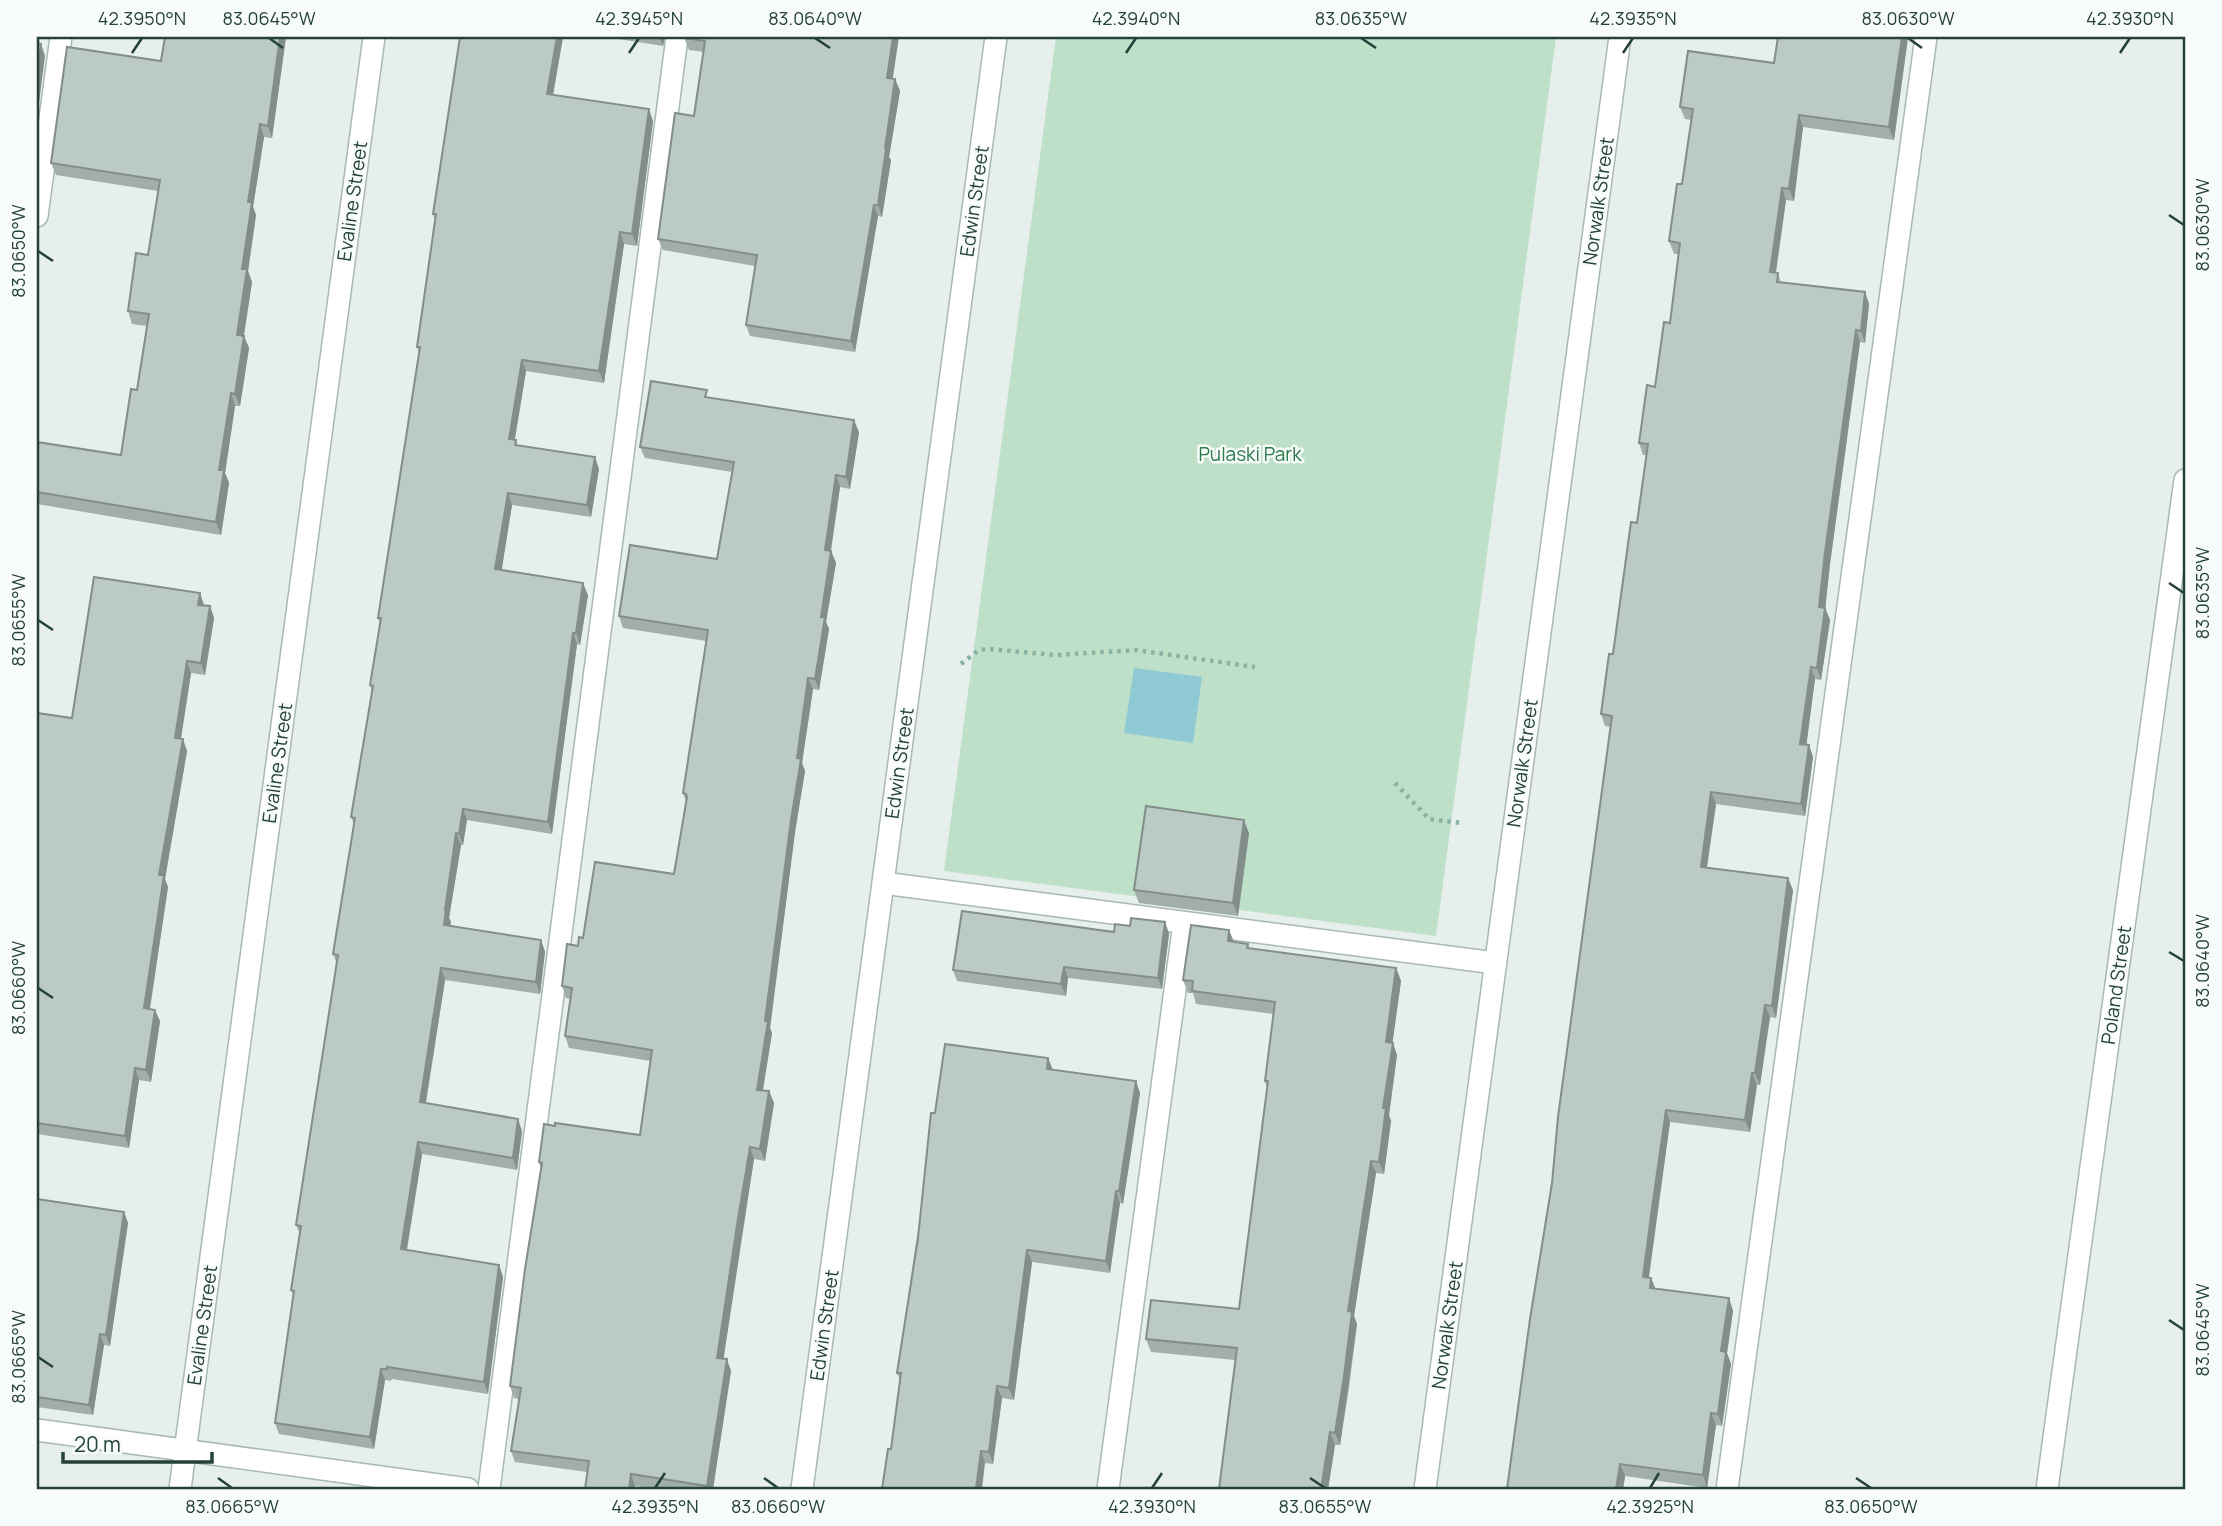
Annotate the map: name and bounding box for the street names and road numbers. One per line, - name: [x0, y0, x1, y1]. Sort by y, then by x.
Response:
- street label: Norwalk Street: [1576, 135, 1620, 267]
- street label: Evaline Street: [331, 139, 373, 263]
- street label: Edwin Street: [953, 144, 995, 258]
- street label: Norwalk Street: [1500, 697, 1544, 829]
- street label: Evaline Street: [256, 701, 298, 825]
- street label: Edwin Street: [878, 706, 920, 820]
- street label: Poland Street: [2095, 924, 2137, 1046]
- street label: Norwalk Street: [1425, 1259, 1469, 1391]
- street label: Evaline Street: [181, 1263, 223, 1387]
- street label: Edwin Street: [803, 1268, 845, 1382]

